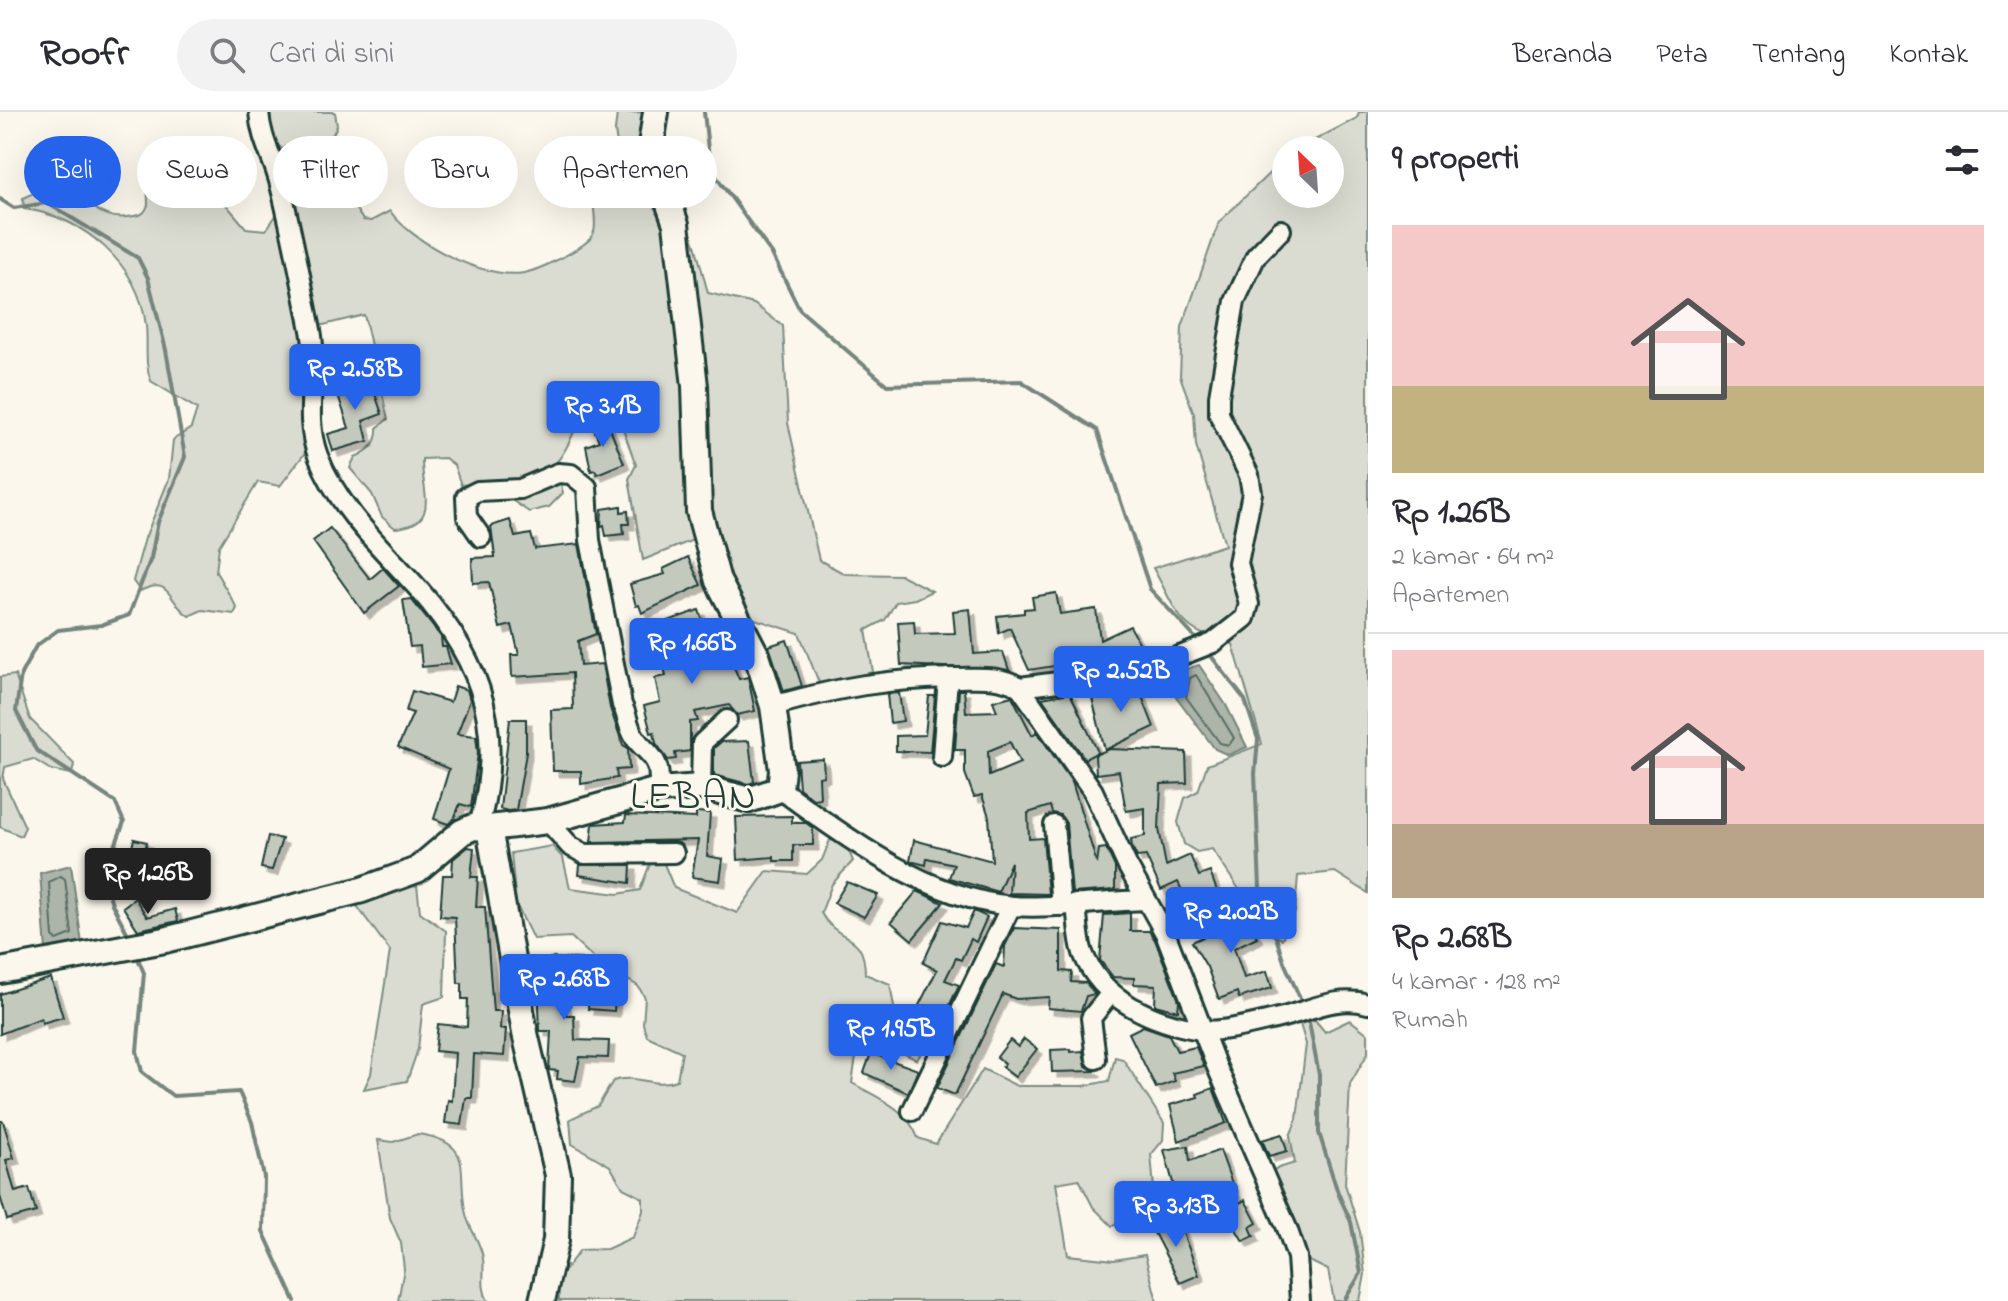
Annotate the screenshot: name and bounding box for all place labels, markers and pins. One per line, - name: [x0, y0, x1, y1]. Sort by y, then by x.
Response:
- pin: Rp 2.58B: [272, 344, 438, 412]
- pin: Rp 3.1B: [529, 381, 677, 449]
- pin: Rp 1.66B: [609, 618, 775, 686]
- pin: Rp 2.52B: [1038, 646, 1204, 714]
- pin: Rp 1.26B: [65, 848, 231, 916]
- pin: Rp 2.02B: [1148, 887, 1314, 955]
- pin: Rp 2.68B: [481, 954, 647, 1022]
- pin: Rp 1.95B: [808, 1004, 974, 1072]
- pin: Rp 3.13B: [1093, 1181, 1259, 1249]

